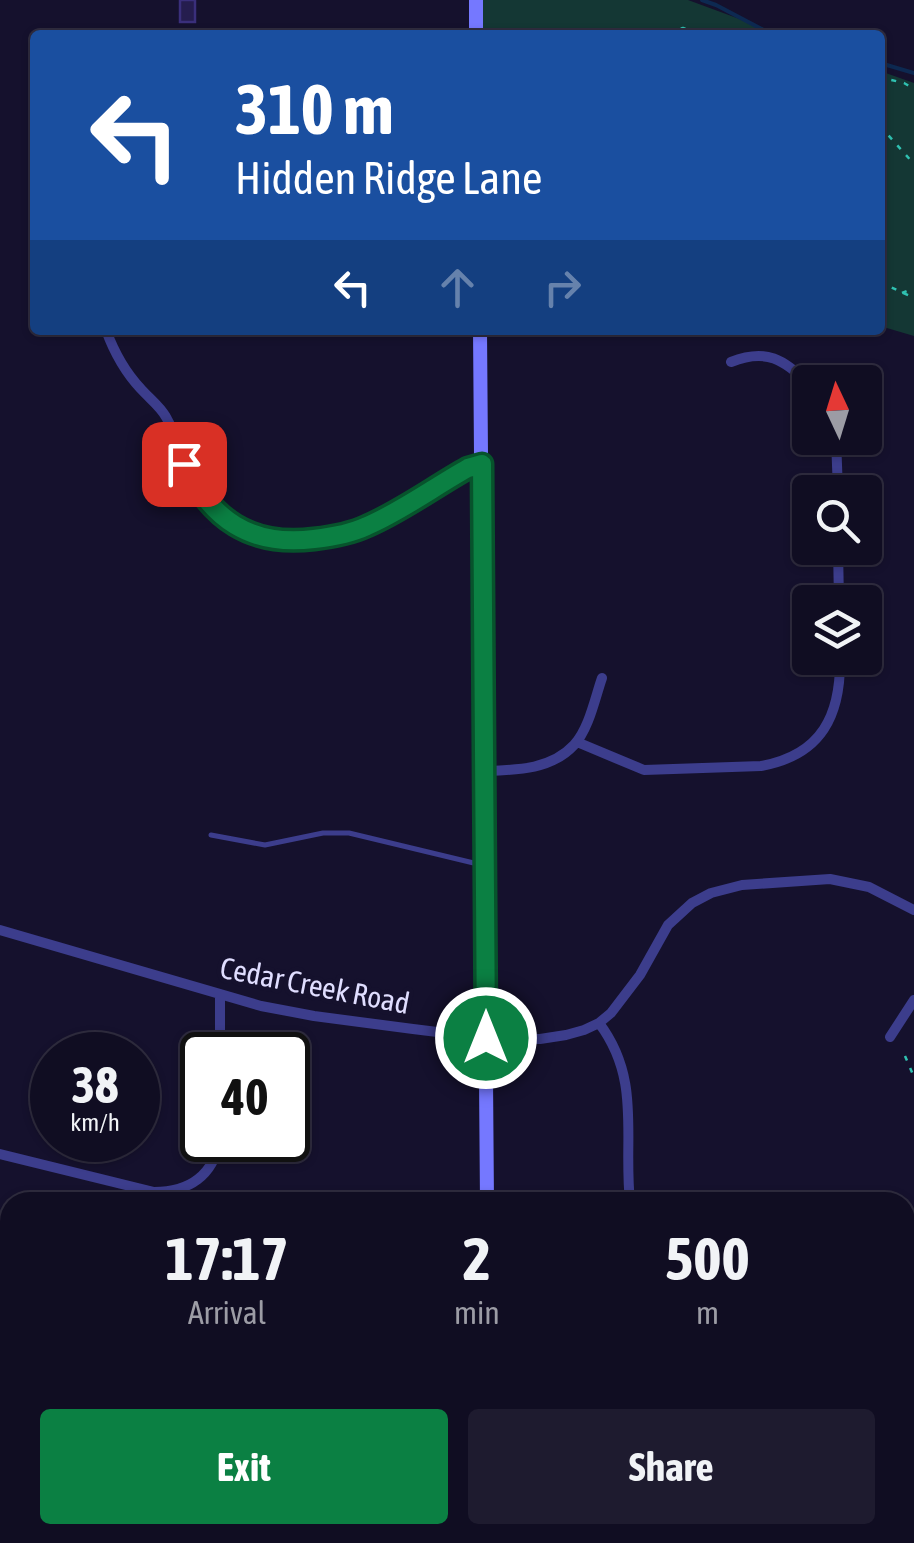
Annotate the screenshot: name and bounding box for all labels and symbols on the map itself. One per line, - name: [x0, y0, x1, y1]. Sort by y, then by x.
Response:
- north arrow: [792, 365, 882, 455]
- pin: [142, 422, 227, 507]
- street label: Cedar Creek Road: [217, 950, 413, 1020]
- position arrow: [434, 986, 538, 1090]
- speed limit sign: 40: [180, 1032, 310, 1162]

